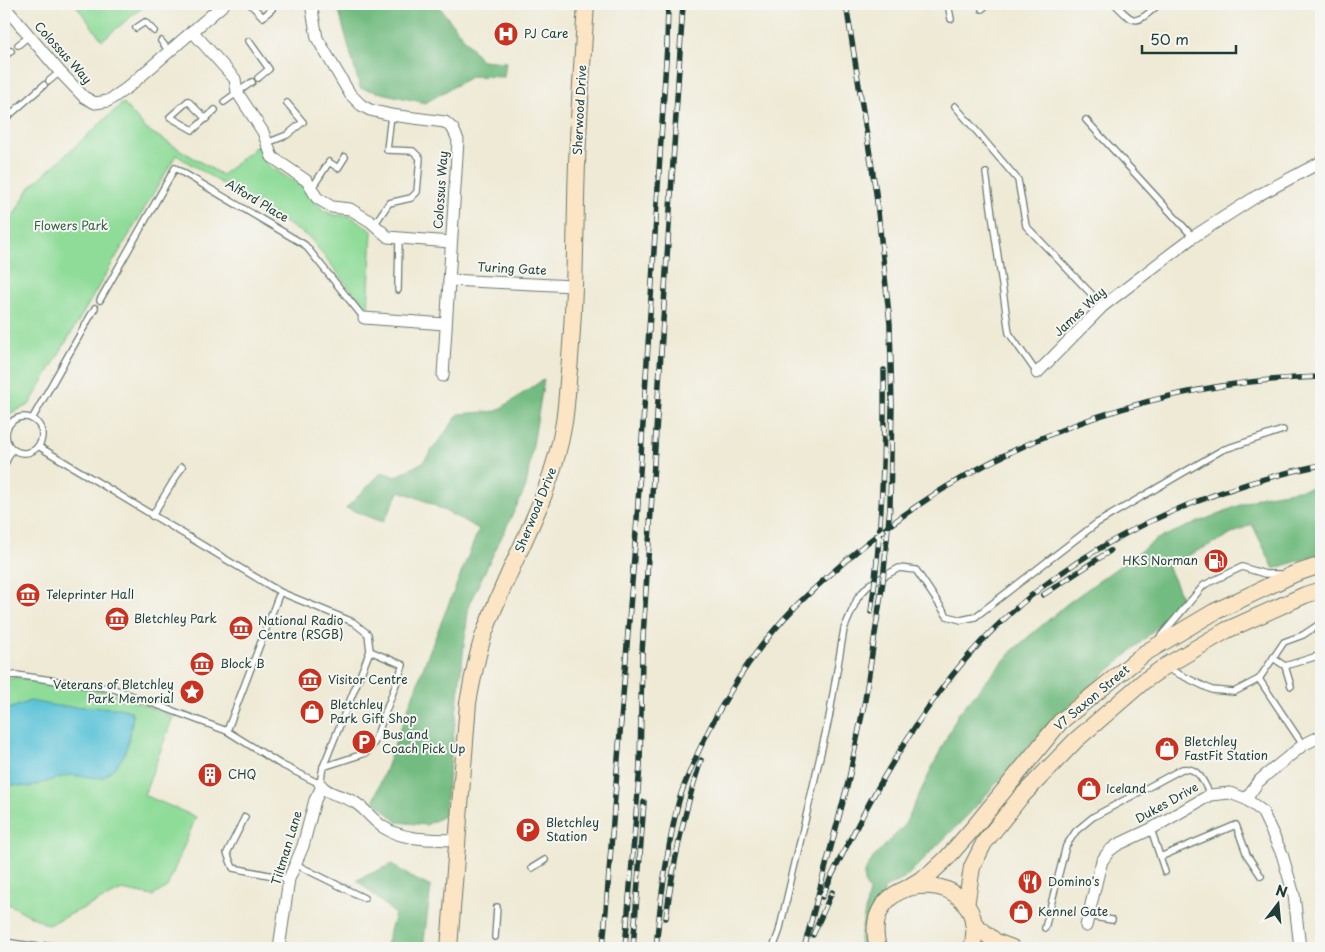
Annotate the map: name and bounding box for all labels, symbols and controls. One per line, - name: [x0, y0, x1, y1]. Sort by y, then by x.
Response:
- street label: Colossus Way: [31, 17, 97, 88]
- hospital icon: PJ Care: [493, 21, 519, 47]
- scale bar: [1142, 22, 1236, 54]
- place label: PJ Care: [524, 24, 568, 42]
- text: 50 m: [1150, 27, 1189, 50]
- street label: Sherwood Drive: [568, 64, 590, 156]
- street label: Colossus Way: [428, 150, 452, 230]
- street label: Alford Place: [222, 174, 293, 226]
- park label: Flowers Park: [34, 216, 108, 234]
- street label: Turing Gate: [477, 257, 547, 279]
- street label: James Way: [1049, 282, 1110, 340]
- street label: Sherwood Drive: [510, 464, 560, 555]
- fuel station icon: HKS Norman: [1203, 548, 1229, 574]
- place label: HKS Norman: [1123, 551, 1198, 569]
- museum icon: Teleprinter Hall: [15, 582, 41, 608]
- place label: Teleprinter Hall: [46, 585, 134, 603]
- museum icon: Bletchley Park: [104, 606, 130, 632]
- place label: Bletchley Park: [134, 609, 217, 627]
- place label: National Radio Centre (RSGB): [258, 611, 344, 643]
- museum icon: National Radio Centre (RSGB): [228, 615, 254, 641]
- museum icon: Block B: [189, 651, 215, 677]
- place label: Block B: [220, 654, 265, 672]
- street label: V7 Saxon Street: [1050, 660, 1133, 734]
- museum icon: Visitor Centre: [297, 667, 323, 693]
- place label: Visitor Centre: [328, 670, 408, 688]
- place label: Veterans of Bletchley Park Memorial: [53, 675, 174, 707]
- place icon: Veterans of Bletchley Park Memorial: [179, 679, 205, 705]
- place label: Bletchley Park Gift Shop: [330, 695, 417, 727]
- shop icon: Bletchley Park Gift Shop: [299, 699, 325, 725]
- place label: Bus and Coach Pick Up: [382, 725, 465, 757]
- parking icon: Bus and Coach Pick Up: [351, 729, 377, 755]
- place label: Bletchley FastFit Station: [1184, 732, 1268, 764]
- shop icon: Bletchley FastFit Station: [1154, 736, 1180, 762]
- building icon: CHQ: [197, 762, 223, 788]
- place label: CHQ: [228, 765, 256, 783]
- shop icon: Iceland: [1076, 776, 1102, 802]
- street label: Dukes Drive: [1132, 777, 1201, 827]
- place label: Iceland: [1106, 779, 1147, 797]
- street label: Tiltman Lane: [266, 808, 306, 887]
- place label: Bletchley Station: [546, 813, 599, 845]
- parking icon: Bletchley Station: [515, 817, 541, 843]
- restaurant icon: Domino's: [1017, 869, 1043, 895]
- place label: Domino's: [1048, 872, 1100, 890]
- text: N: [1273, 879, 1290, 903]
- north arrow: [1252, 880, 1302, 930]
- shop icon: Kennel Gate: [1008, 899, 1034, 925]
- place label: Kennel Gate: [1038, 902, 1108, 920]

